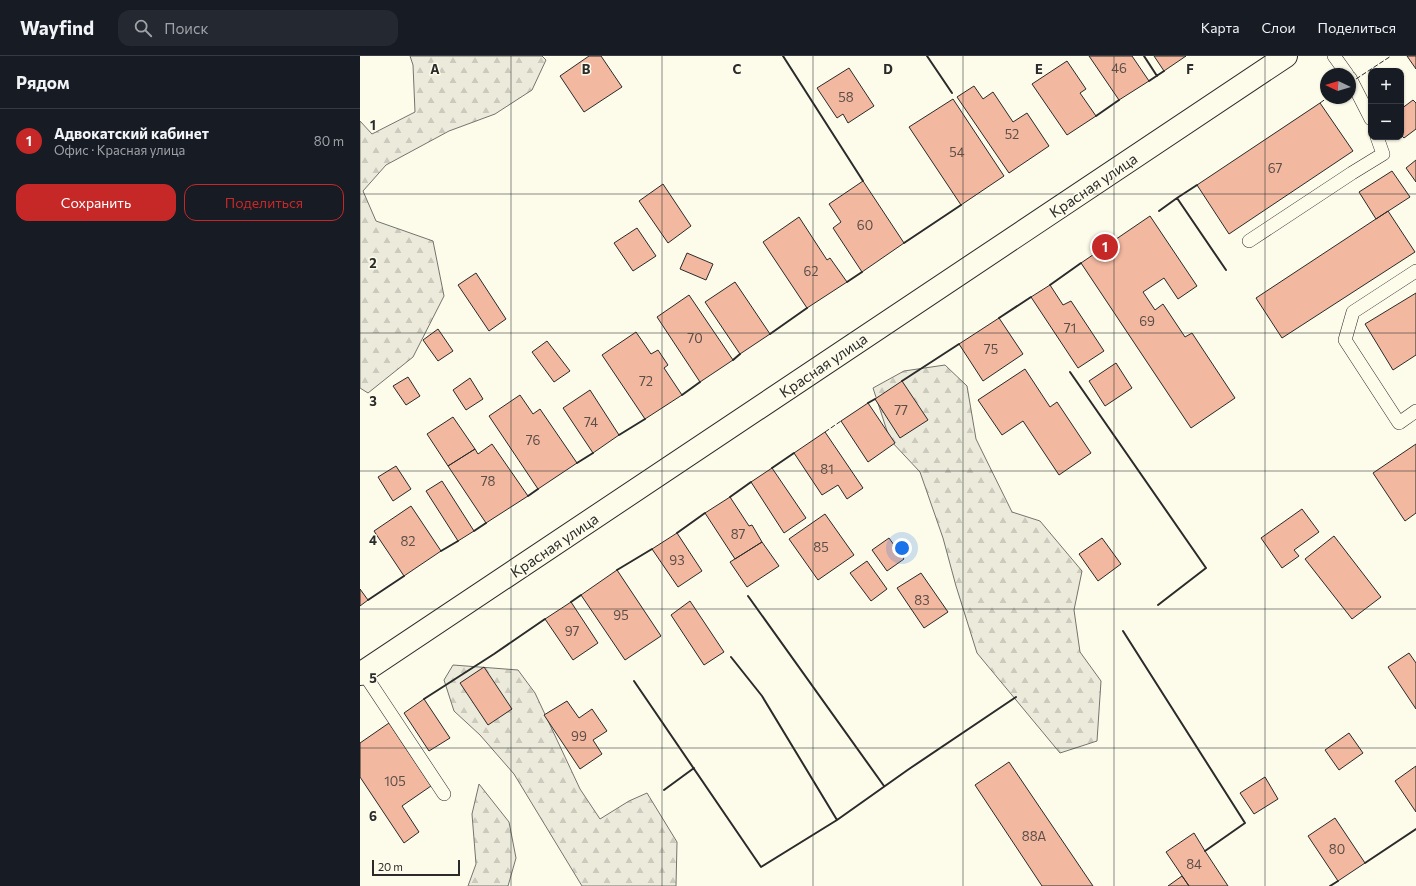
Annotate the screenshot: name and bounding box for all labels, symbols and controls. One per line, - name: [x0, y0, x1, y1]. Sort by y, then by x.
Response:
- search box: [118, 10, 398, 46]
- text: Wayfind: [20, 16, 94, 39]
- icon: search: [132, 17, 154, 39]
- text: Поиск: [164, 19, 208, 37]
- text: Карта: [1201, 19, 1239, 36]
- text: Слои: [1261, 19, 1296, 36]
- text: Поделиться: [1318, 19, 1396, 36]
- house number: 46: [1111, 60, 1127, 76]
- text: A: [430, 61, 440, 77]
- text: B: [582, 61, 591, 77]
- text: C: [733, 61, 742, 77]
- text: D: [883, 61, 893, 77]
- text: E: [1035, 61, 1043, 77]
- text: F: [1186, 61, 1194, 77]
- north arrow: [1320, 68, 1356, 104]
- map controls: [1368, 68, 1404, 140]
- button: +: [1368, 68, 1404, 104]
- text: Рядом: [16, 72, 70, 93]
- house number: 58: [838, 89, 854, 105]
- button: −: [1368, 104, 1404, 140]
- text: 1: [370, 117, 376, 133]
- text: Адвокатский кабинет: [54, 124, 209, 142]
- house number: 52: [1005, 126, 1019, 142]
- text: 1: [26, 133, 32, 149]
- text: 80 m: [314, 133, 344, 149]
- text: Офис · Красная улица: [54, 142, 185, 158]
- house number: 54: [949, 144, 965, 160]
- street label: Красная улица: [1046, 149, 1140, 221]
- house number: 67: [1268, 160, 1282, 176]
- button: Сохранить: [16, 184, 176, 221]
- button: Поделиться: [184, 184, 344, 221]
- house number: 60: [857, 217, 873, 233]
- pin: 1: [1092, 232, 1118, 262]
- text: 2: [369, 255, 377, 271]
- house number: 62: [803, 263, 819, 279]
- house number: 69: [1139, 313, 1155, 329]
- house number: 71: [1064, 320, 1076, 336]
- street label: Красная улица: [776, 329, 870, 401]
- house number: 70: [687, 330, 703, 346]
- house number: 75: [984, 341, 998, 357]
- house number: 72: [639, 373, 653, 389]
- text: 3: [369, 393, 377, 409]
- house number: 77: [894, 402, 908, 418]
- house number: 74: [584, 414, 598, 430]
- house number: 76: [526, 432, 540, 448]
- house number: 81: [820, 461, 834, 477]
- house number: 78: [481, 473, 495, 489]
- street label: Красная улица: [507, 509, 601, 581]
- house number: 87: [731, 526, 745, 542]
- text: 4: [369, 532, 377, 548]
- house number: 82: [400, 533, 416, 549]
- your location: [892, 538, 912, 558]
- house number: 85: [813, 539, 829, 555]
- house number: 93: [669, 552, 685, 568]
- house number: 83: [914, 592, 930, 608]
- house number: 95: [613, 607, 629, 623]
- house number: 97: [565, 623, 579, 639]
- text: 5: [369, 670, 377, 686]
- house number: 99: [571, 728, 587, 744]
- house number: 105: [384, 773, 406, 789]
- text: 6: [369, 808, 377, 824]
- house number: 88А: [1022, 828, 1046, 844]
- house number: 80: [1329, 841, 1345, 857]
- house number: 84: [1186, 856, 1202, 872]
- scale bar: [372, 858, 460, 877]
- text: 20 m: [378, 860, 403, 873]

